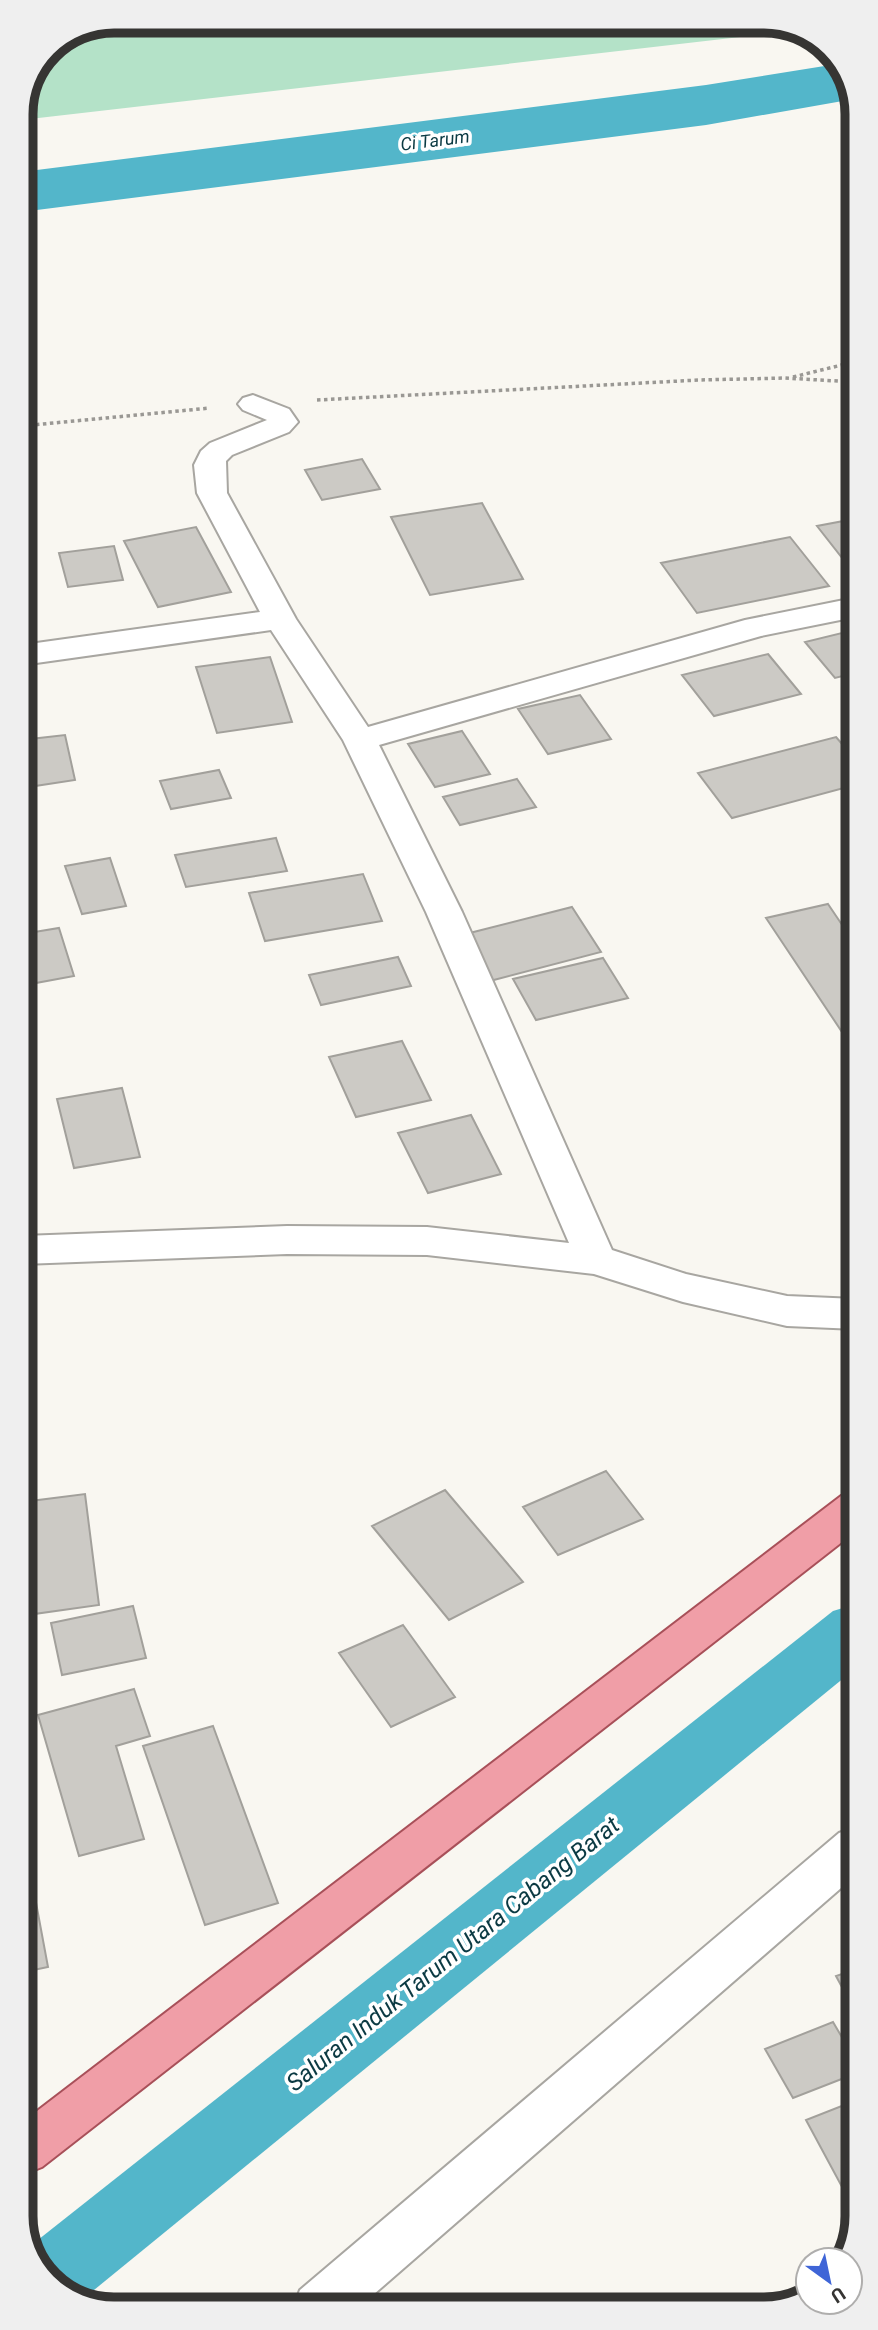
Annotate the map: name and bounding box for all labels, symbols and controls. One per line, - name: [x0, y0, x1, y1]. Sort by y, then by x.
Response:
- water label: Ci Tarum: [399, 125, 471, 155]
- water label: Saluran Induk Tarum Utara Cabang Barat: [281, 1811, 625, 2097]
- north arrow: [794, 2246, 864, 2316]
- text: U: [826, 2282, 850, 2308]

